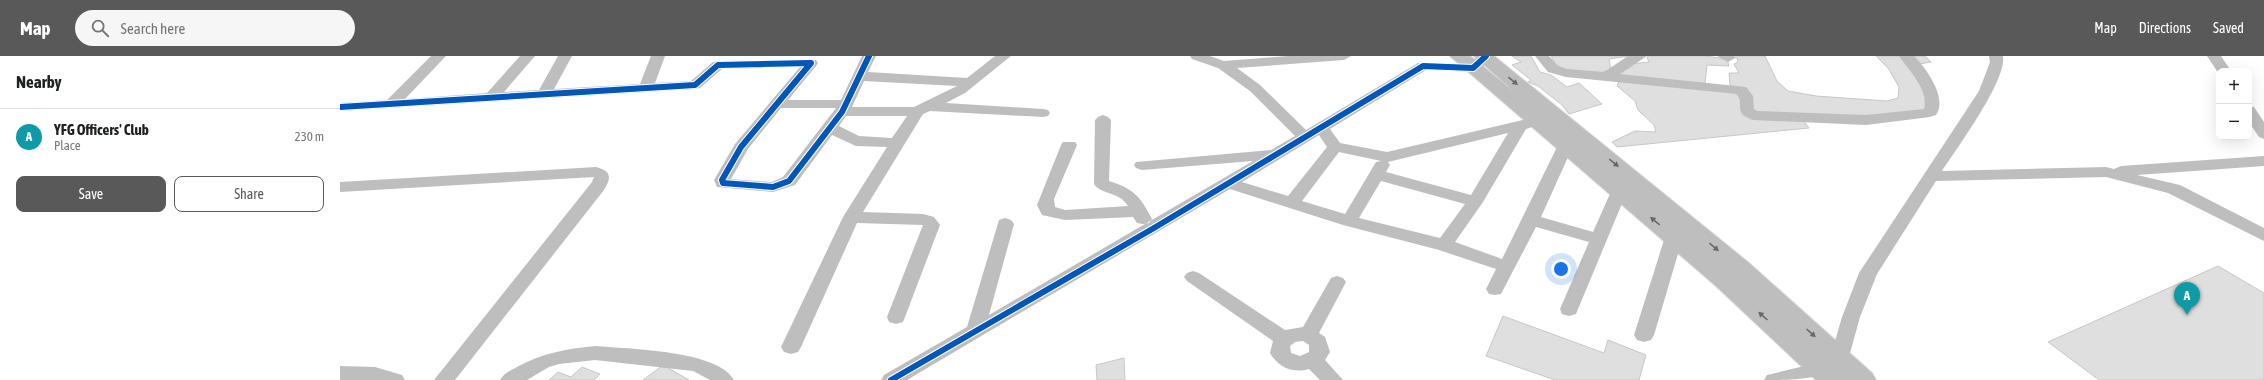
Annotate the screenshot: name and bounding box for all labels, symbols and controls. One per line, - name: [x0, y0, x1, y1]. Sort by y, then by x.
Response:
- search box: [75, 10, 355, 46]
- text: Map: [20, 17, 51, 39]
- icon: search: [89, 17, 111, 39]
- text: Search here: [121, 20, 185, 37]
- text: Map: [2094, 20, 2117, 36]
- text: Directions: [2139, 20, 2191, 36]
- text: Saved: [2213, 20, 2244, 36]
- map controls: [2216, 68, 2252, 140]
- button: +: [2216, 68, 2252, 104]
- text: Nearby: [16, 72, 62, 92]
- one-way arrow: [1508, 76, 1519, 85]
- button: −: [2216, 104, 2252, 140]
- text: YFG Officers' Club: [54, 121, 149, 138]
- text: A: [26, 129, 32, 144]
- text: 230 m: [295, 129, 324, 144]
- text: Place: [54, 138, 81, 153]
- one-way arrow: [1608, 159, 1619, 168]
- button: Save: [16, 176, 166, 212]
- button: Share: [174, 176, 324, 212]
- one-way arrow: [1650, 217, 1659, 226]
- one-way arrow: [1708, 242, 1719, 251]
- your location: [1551, 259, 1571, 279]
- pin: A: [2174, 282, 2200, 315]
- one-way arrow: [1758, 311, 1768, 320]
- one-way arrow: [1806, 328, 1816, 337]

